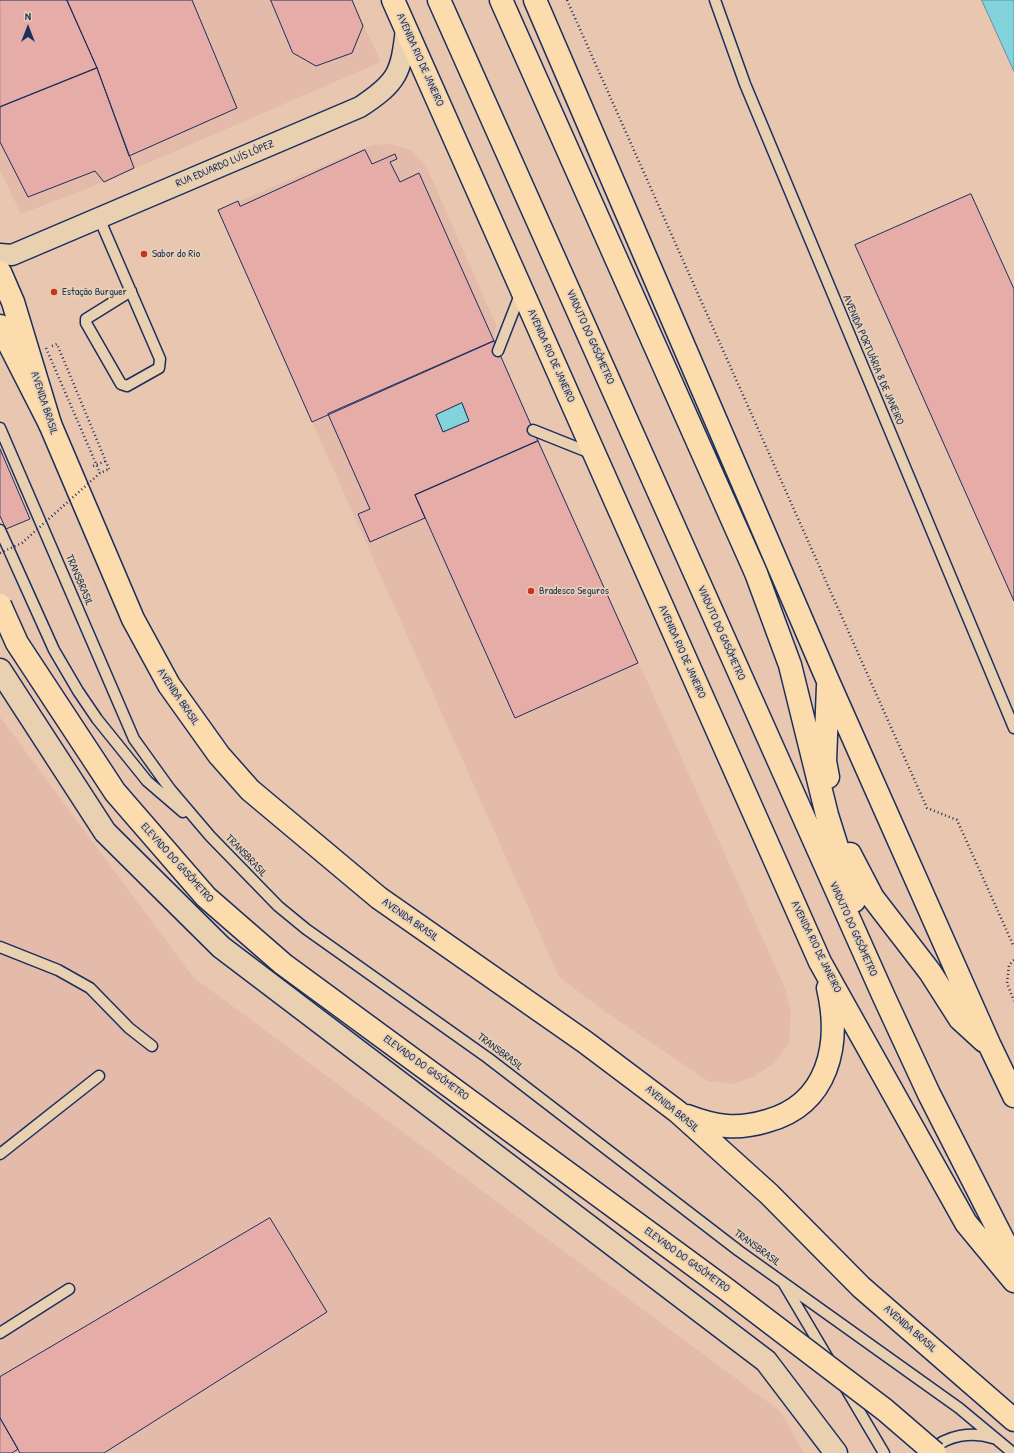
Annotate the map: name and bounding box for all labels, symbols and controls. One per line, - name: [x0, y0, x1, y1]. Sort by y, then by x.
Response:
- north arrow: [8, 8, 48, 48]
- text: N: [25, 9, 31, 23]
- street label: AVENIDA RIO DE JANEIRO: [393, 11, 447, 109]
- street label: RUA EDUARDO LUÍS LÓPEZ: [174, 137, 276, 191]
- place label: Sabor do Rio: [152, 247, 200, 261]
- marker: Sabor do Rio: [139, 249, 149, 259]
- place label: Estação Burguer: [62, 285, 127, 299]
- marker: Estação Burguer: [49, 287, 59, 297]
- street label: VIADUTO DO GASÔMETRO: [563, 287, 617, 387]
- street label: AVENIDA PORTUÁRIA 8 DE JANEIRO: [840, 293, 906, 427]
- street label: AVENIDA RIO DE JANEIRO: [524, 307, 578, 405]
- street label: AVENIDA BRASIL: [28, 370, 60, 436]
- street label: TRANSBRASIL: [62, 553, 96, 607]
- street label: VIADUTO DO GASÔMETRO: [694, 583, 748, 683]
- place label: Bradesco Seguros: [539, 584, 609, 598]
- marker: Bradesco Seguros: [526, 586, 536, 596]
- street label: AVENIDA RIO DE JANEIRO: [655, 603, 709, 701]
- street label: AVENIDA BRASIL: [154, 666, 202, 728]
- street label: ELEVADO DO GASÔMETRO: [138, 820, 216, 906]
- street label: TRANSBRASIL: [222, 832, 270, 880]
- street label: VIADUTO DO GASÔMETRO: [826, 879, 880, 979]
- street label: AVENIDA BRASIL: [379, 896, 441, 944]
- street label: AVENIDA RIO DE JANEIRO: [788, 899, 844, 995]
- street label: TRANSBRASIL: [474, 1030, 526, 1074]
- street label: ELEVADO DO GASÔMETRO: [381, 1033, 471, 1103]
- street label: AVENIDA BRASIL: [643, 1083, 701, 1135]
- street label: ELEVADO DO GASÔMETRO: [642, 1225, 732, 1295]
- street label: TRANSBRASIL: [731, 1227, 783, 1269]
- street label: AVENIDA BRASIL: [881, 1302, 939, 1356]

